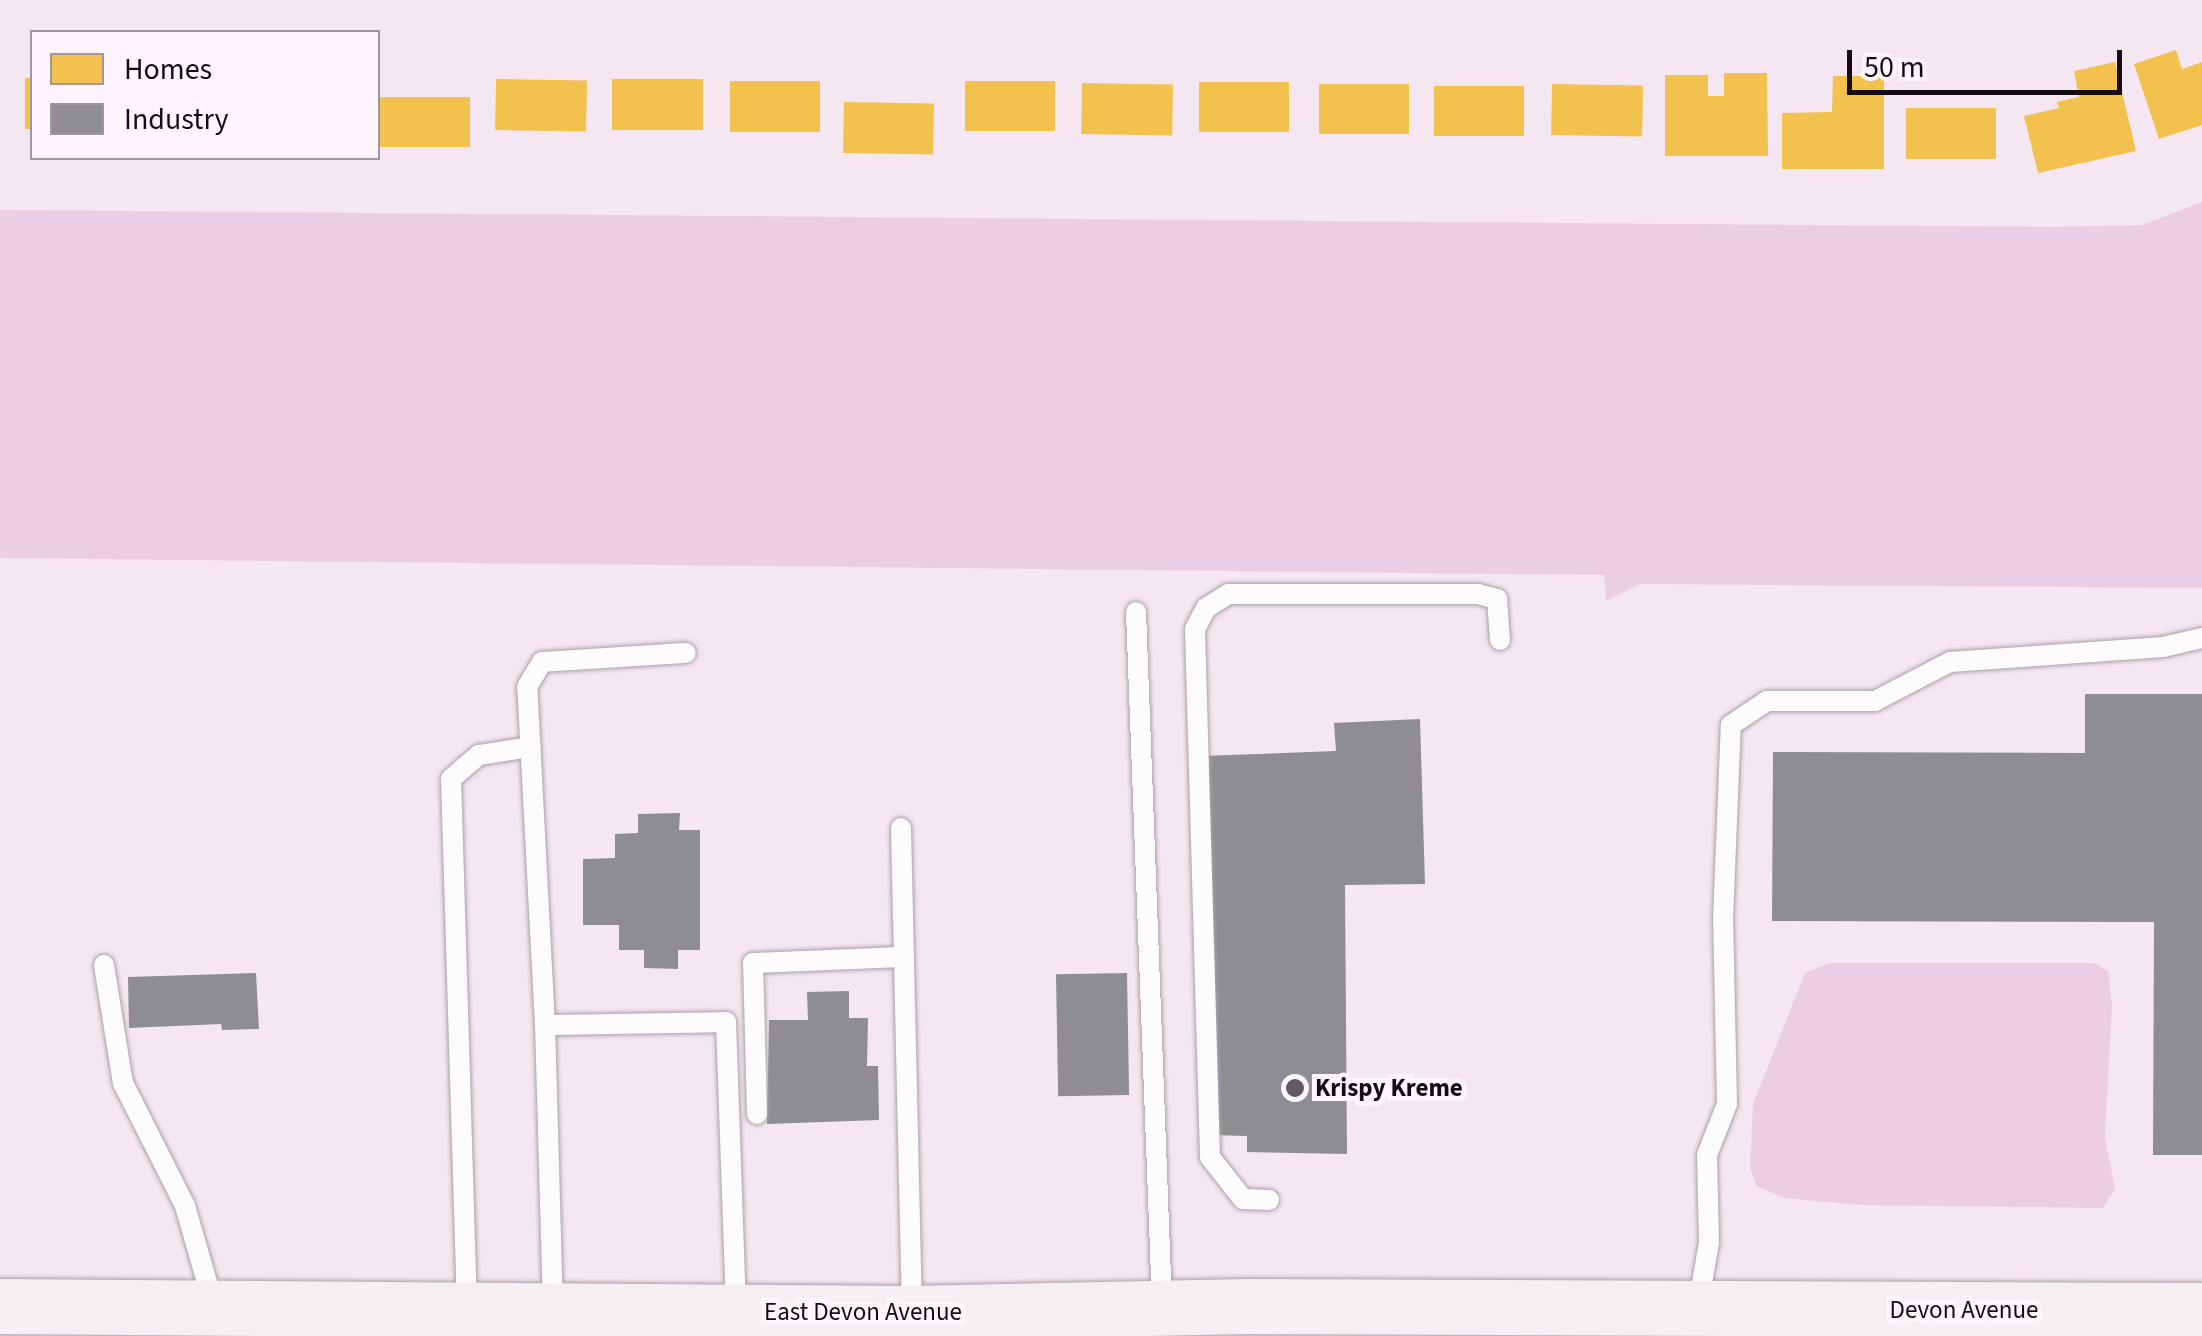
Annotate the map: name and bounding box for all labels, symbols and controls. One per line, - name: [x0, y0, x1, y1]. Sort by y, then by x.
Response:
- legend: [30, 30, 380, 160]
- scale bar: [1852, 30, 2127, 92]
- text: 50 m: [1864, 46, 1925, 89]
- text: Homes: [124, 48, 212, 91]
- text: Industry: [124, 98, 229, 141]
- place label: Krispy Kreme: [1315, 1073, 1463, 1103]
- marker: Krispy Kreme: [1284, 1077, 1306, 1099]
- street label: Devon Avenue: [1890, 1295, 2038, 1325]
- street label: East Devon Avenue: [764, 1297, 962, 1327]

